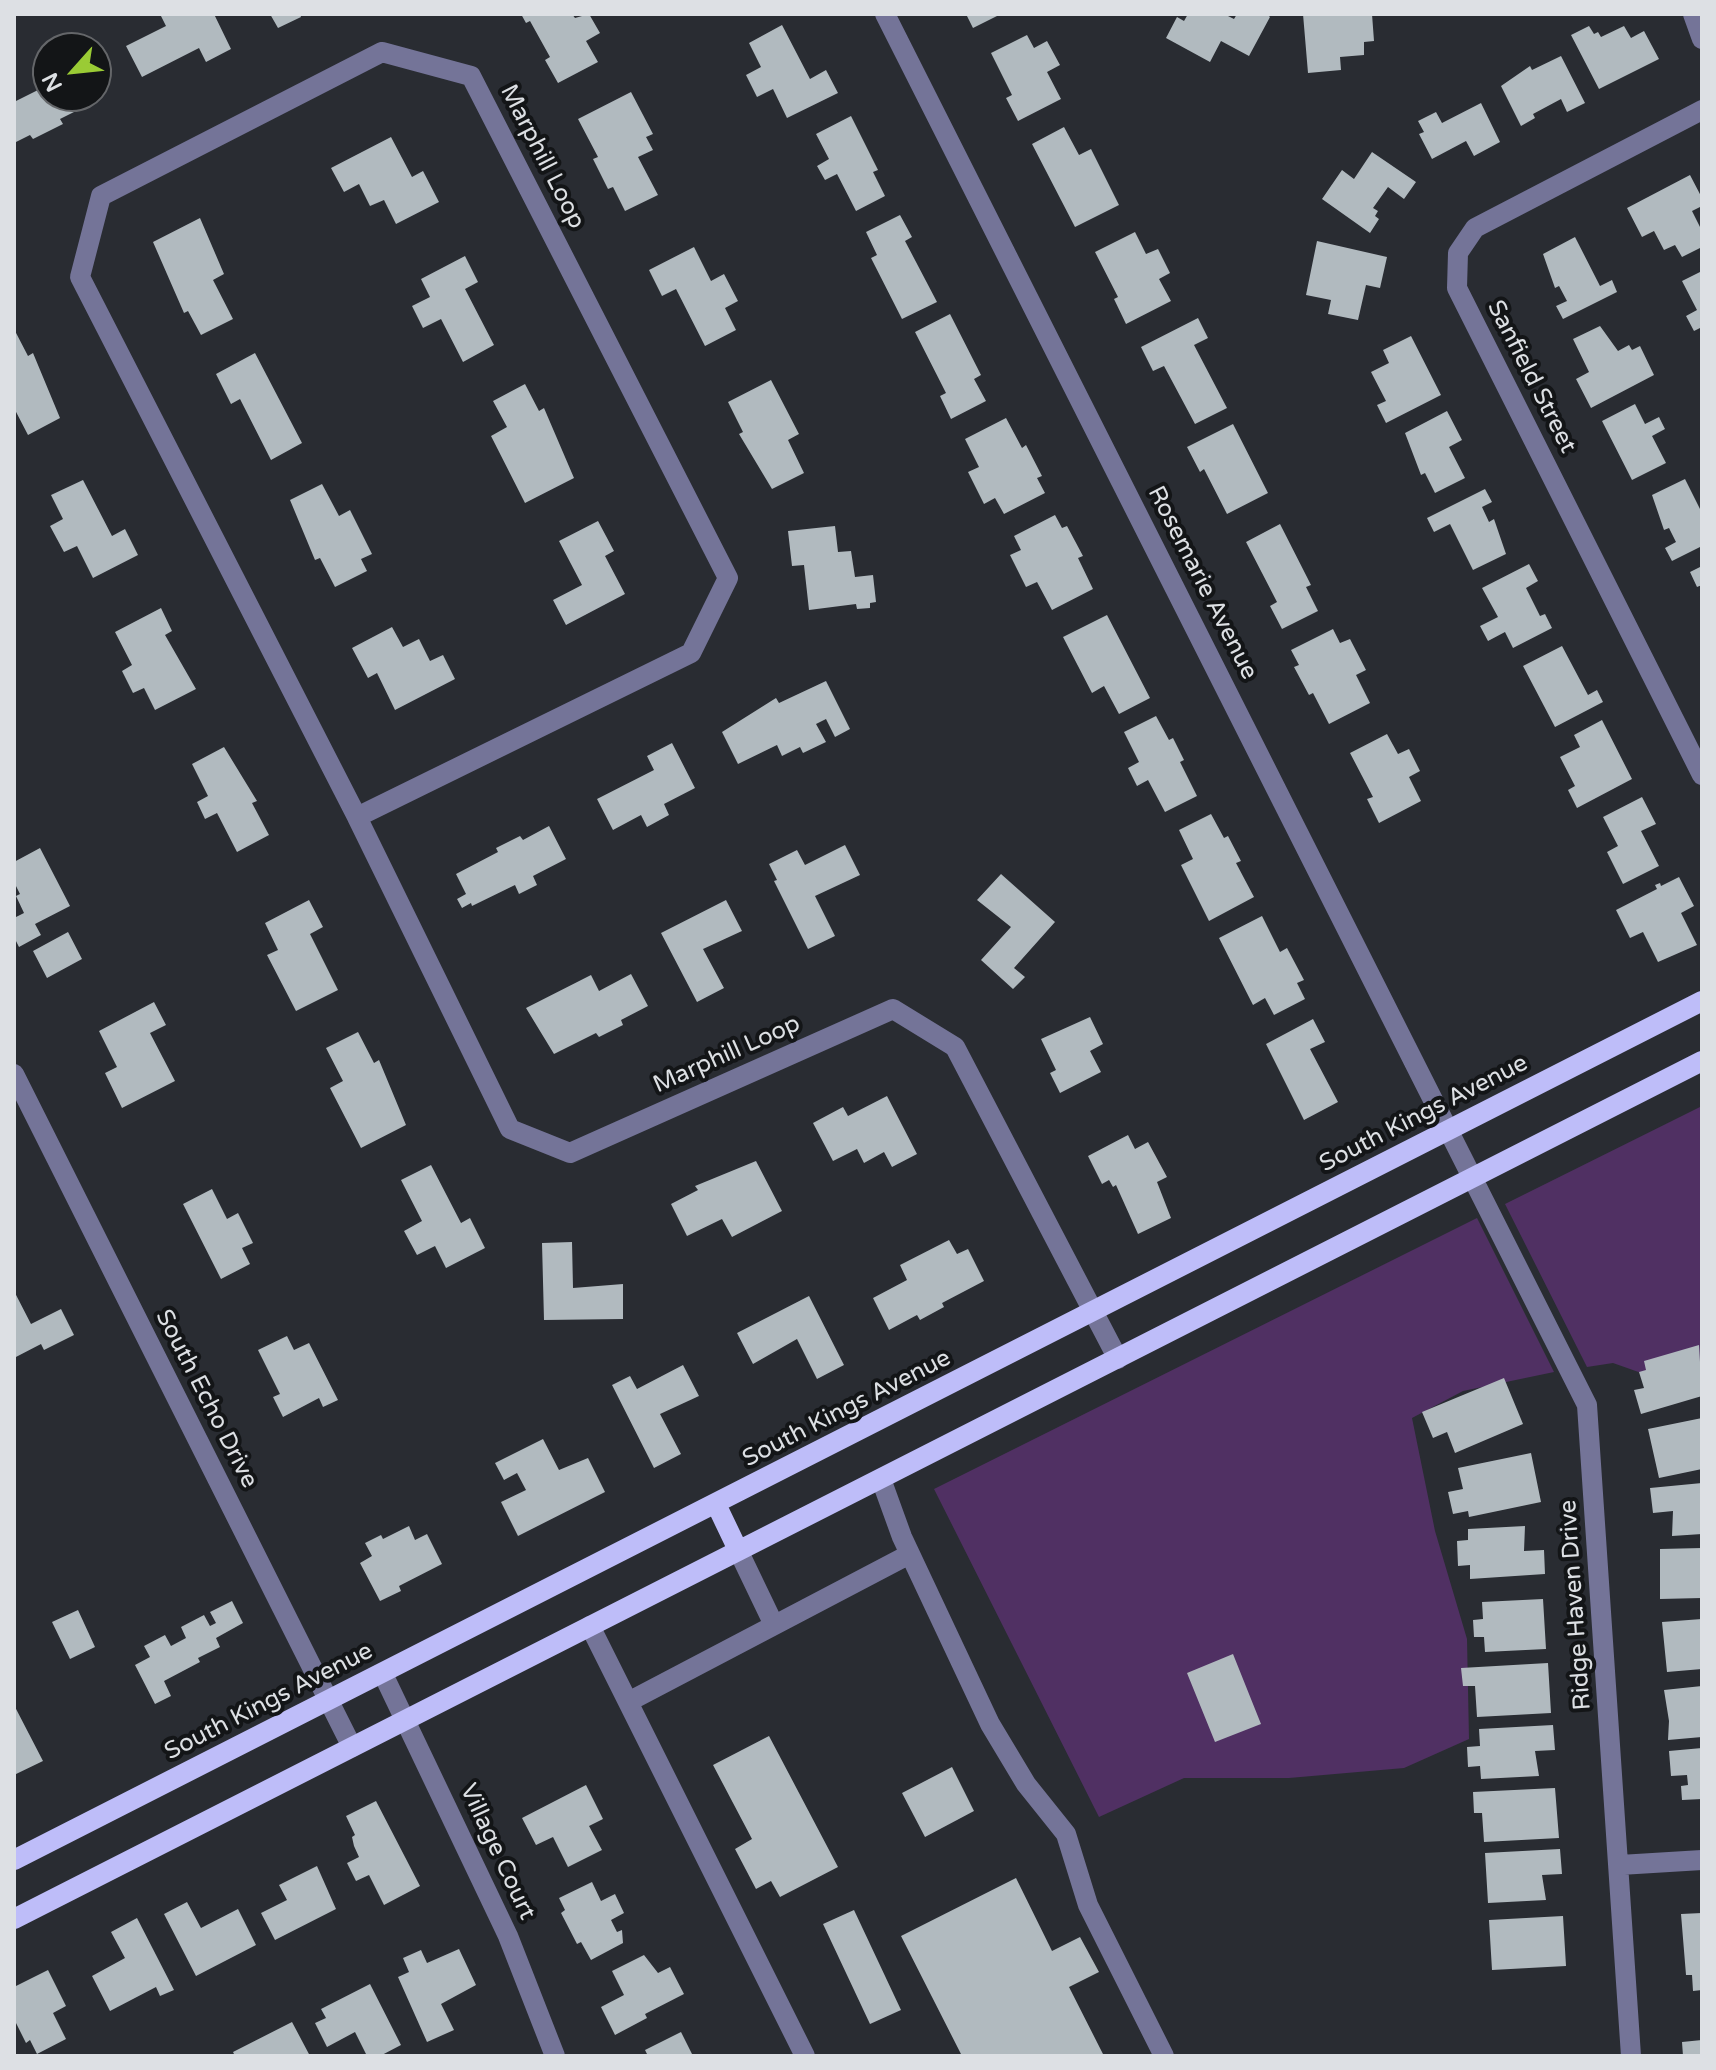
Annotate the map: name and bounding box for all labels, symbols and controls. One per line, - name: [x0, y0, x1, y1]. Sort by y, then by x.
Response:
- north arrow: [32, 32, 112, 112]
- text: N: [37, 68, 68, 96]
- street label: Marphill Loop: [493, 80, 591, 234]
- street label: Sanfield Street: [1480, 296, 1582, 458]
- street label: Rosemarie Avenue: [1141, 481, 1263, 685]
- street label: Marphill Loop: [649, 1010, 805, 1100]
- street label: South Kings Avenue: [1315, 1049, 1533, 1179]
- street label: South Echo Drive: [149, 1305, 263, 1493]
- street label: South Kings Avenue: [738, 1344, 956, 1474]
- street label: Ridge Haven Drive: [1554, 1499, 1598, 1711]
- street label: South Kings Avenue: [160, 1637, 378, 1767]
- street label: Village Court: [453, 1779, 541, 1925]

